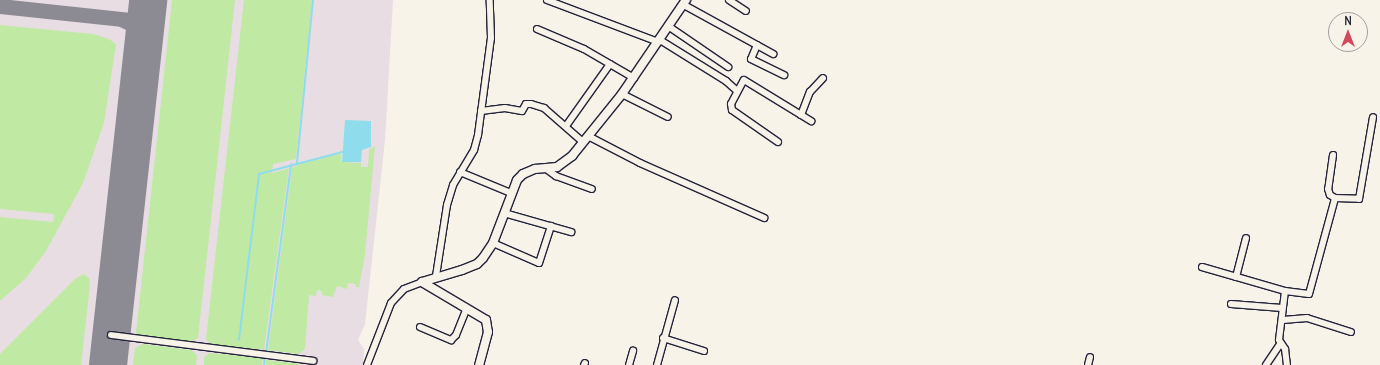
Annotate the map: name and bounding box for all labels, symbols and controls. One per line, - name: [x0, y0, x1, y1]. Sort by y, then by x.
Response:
- north arrow: [1328, 12, 1368, 52]
- text: N: [1344, 14, 1352, 28]

